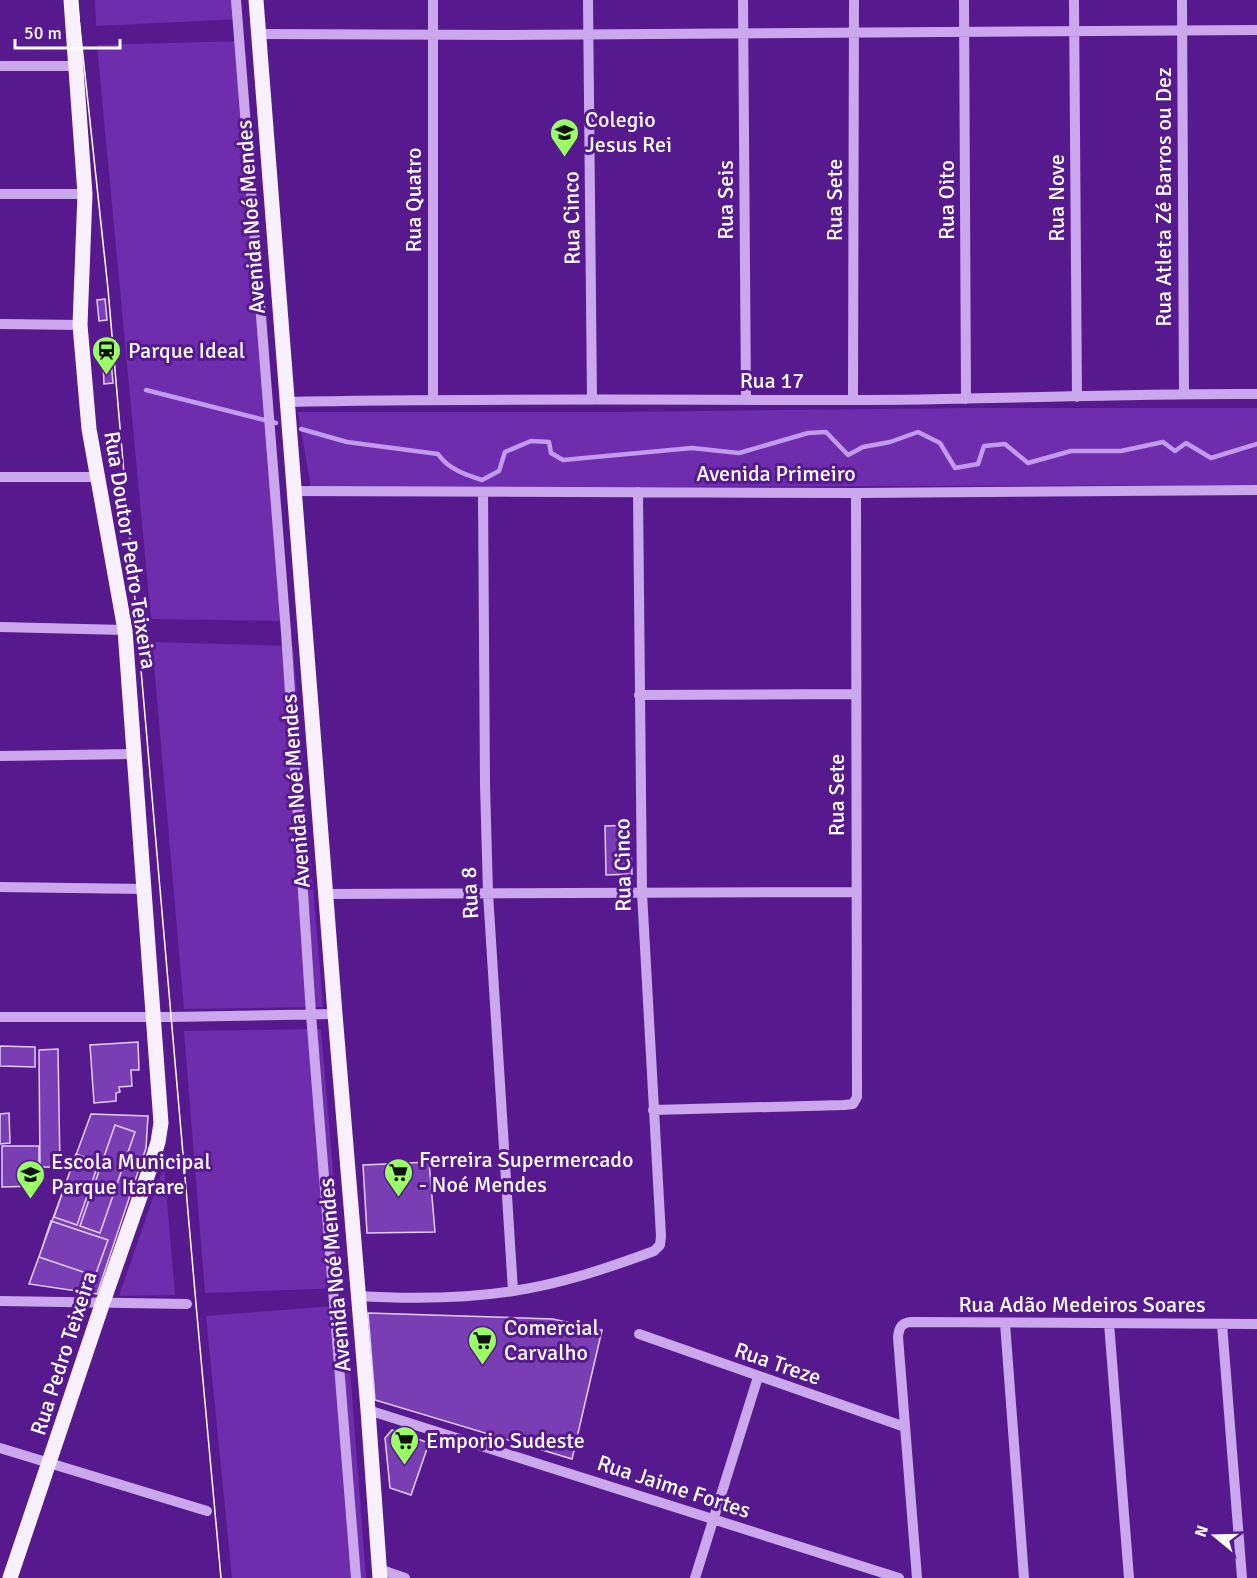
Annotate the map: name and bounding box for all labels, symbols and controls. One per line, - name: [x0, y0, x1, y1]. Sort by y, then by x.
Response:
- scale bar: [15, 12, 120, 50]
- text: 50 m: [24, 22, 62, 44]
- street label: Rua Atleta Zé Barros ou Dez: [1150, 67, 1177, 327]
- place label: Colegio Jesus Rei: [585, 106, 672, 158]
- school or university icon: Colegio Jesus Rei: [548, 116, 580, 158]
- street label: Avenida Noé Mendes: [230, 119, 271, 315]
- street label: Rua Quatro: [400, 148, 427, 252]
- street label: Rua Nove: [1043, 154, 1070, 242]
- street label: Rua Sete: [821, 159, 848, 241]
- street label: Rua Seis: [712, 160, 739, 240]
- street label: Rua Oito: [933, 160, 960, 240]
- street label: Rua Cinco: [557, 171, 586, 265]
- station icon: Parque Ideal: [91, 334, 123, 376]
- place label: Parque Ideal: [128, 337, 245, 364]
- street label: Rua 17: [740, 367, 804, 394]
- street label: Rua Doutor Pedro Teixeira: [98, 429, 163, 671]
- street label: Avenida Primeiro: [696, 460, 856, 487]
- street label: Avenida Noé Mendes: [275, 693, 316, 889]
- street label: Rua Sete: [823, 754, 850, 836]
- street label: Rua Cinco: [608, 818, 637, 912]
- street label: Rua 8: [455, 866, 484, 920]
- place label: Ferreira Supermercado - Noé Mendes: [419, 1146, 633, 1198]
- place label: Escola Municipal Parque Itarare: [51, 1148, 211, 1200]
- supermarket icon: Ferreira Supermercado - Noé Mendes: [382, 1156, 414, 1198]
- school or university icon: Escola Municipal Parque Itarare: [14, 1158, 46, 1200]
- street label: Avenida Noé Mendes: [313, 1177, 356, 1373]
- street label: Rua Pedro Teixeira: [24, 1268, 103, 1439]
- street label: Rua Adão Medeiros Soares: [958, 1291, 1206, 1318]
- place label: Comercial Carvalho: [504, 1314, 599, 1366]
- supermarket icon: Comercial Carvalho: [467, 1324, 499, 1366]
- street label: Rua Treze: [731, 1336, 825, 1391]
- supermarket icon: Emporio Sudeste: [389, 1424, 421, 1466]
- place label: Emporio Sudeste: [426, 1427, 585, 1454]
- street label: Rua Jaime Fortes: [594, 1449, 754, 1524]
- north arrow: [1185, 1506, 1245, 1566]
- text: N: [1190, 1523, 1213, 1540]

